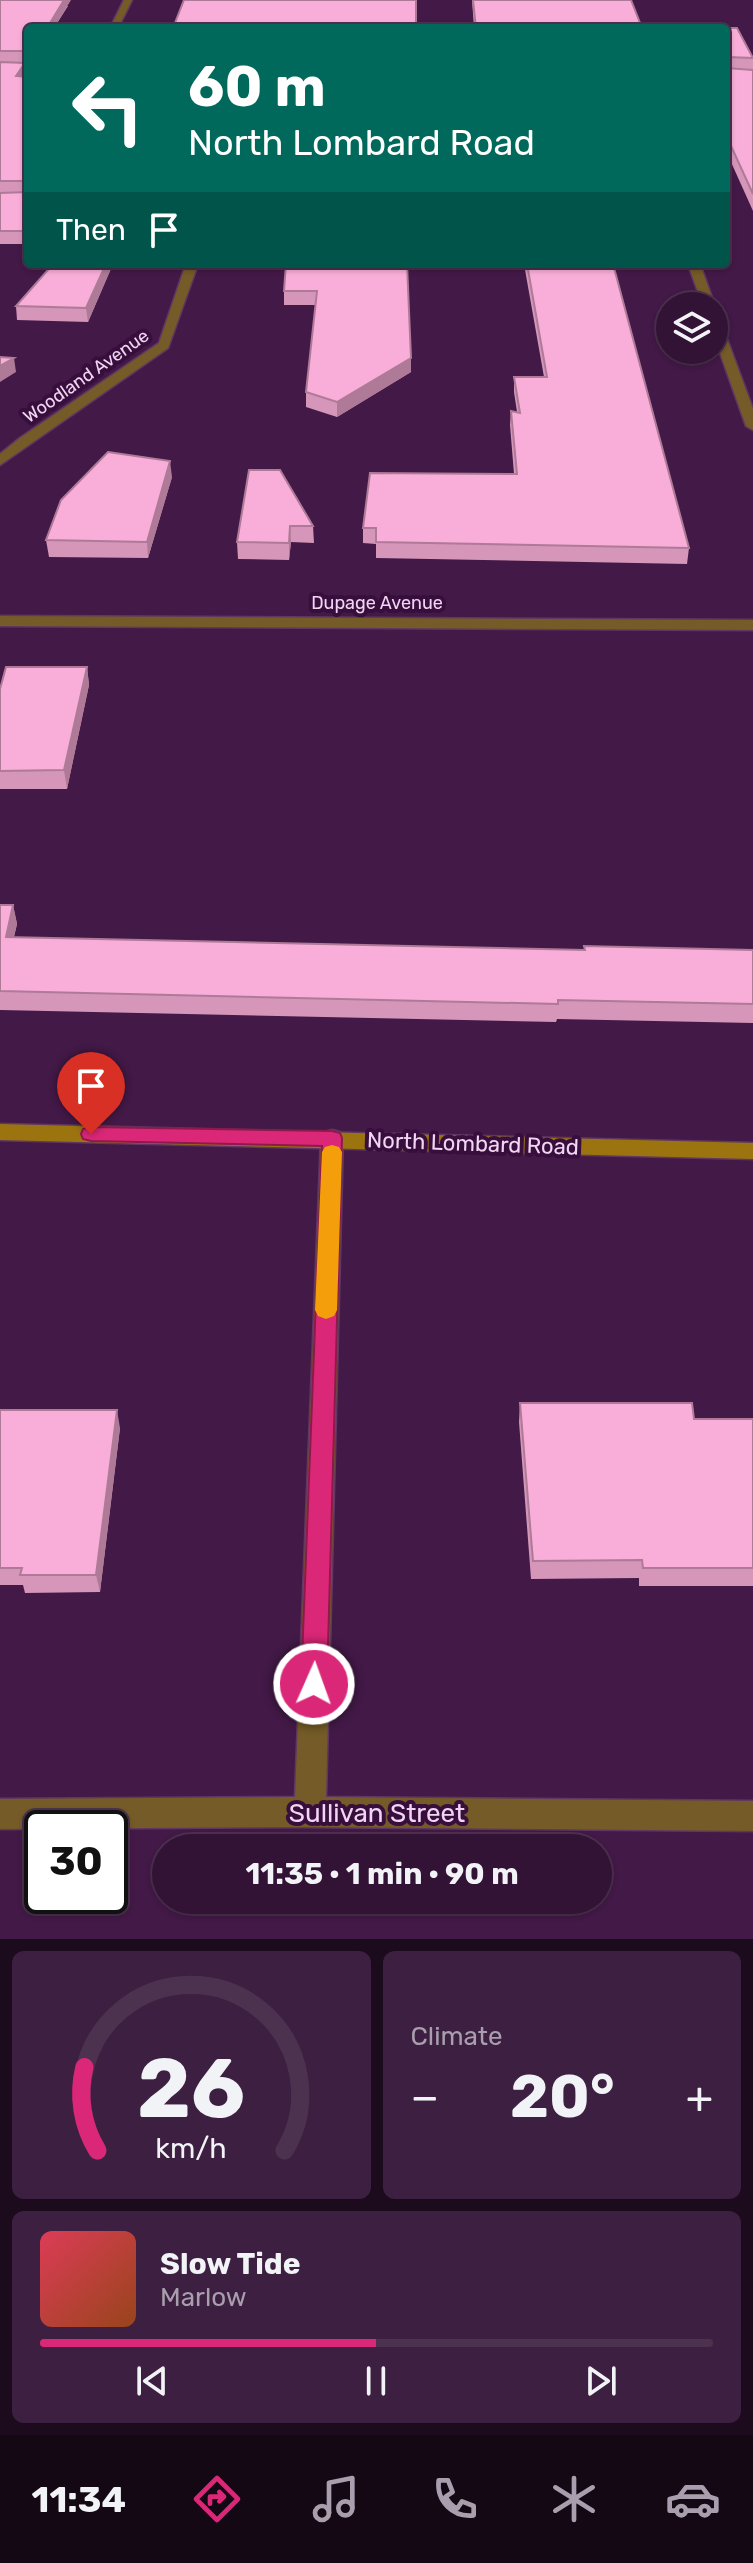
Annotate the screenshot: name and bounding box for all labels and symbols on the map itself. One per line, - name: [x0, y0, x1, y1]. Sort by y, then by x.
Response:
- street label: Woodland Avenue: [19, 324, 153, 428]
- street label: Dupage Avenue: [311, 592, 443, 614]
- pin: [57, 1052, 125, 1134]
- street label: North Lombard Road: [367, 1126, 579, 1161]
- position arrow: [272, 1642, 356, 1726]
- street label: Sullivan Street: [289, 1798, 465, 1829]
- speed limit sign: 30: [24, 1810, 128, 1914]

